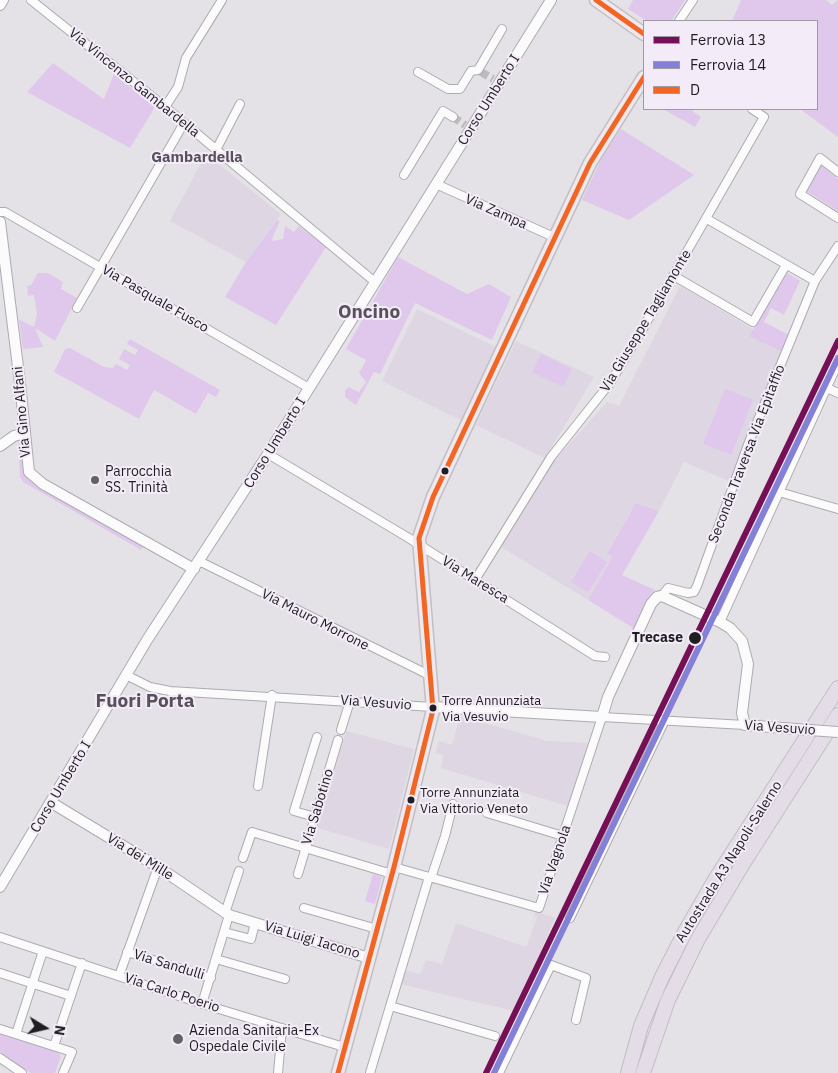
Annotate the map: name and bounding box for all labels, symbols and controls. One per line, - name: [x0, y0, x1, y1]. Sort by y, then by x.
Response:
- legend: [643, 20, 818, 110]
- street label: Via Vincenzo Gambardella: [65, 25, 203, 141]
- text: Ferrovia 13: [690, 30, 766, 49]
- street label: Corso Umberto I: [454, 51, 524, 149]
- text: Ferrovia 14: [690, 55, 766, 74]
- text: D: [690, 80, 700, 99]
- district label: Gambardella: [151, 149, 243, 167]
- street label: Via Zampa: [462, 191, 530, 233]
- street label: Via Giuseppe Tagliamonte: [597, 247, 695, 395]
- street label: Via Pasquale Fusco: [98, 262, 212, 336]
- district label: Oncino: [338, 302, 400, 324]
- street label: Seconda Traversa Via Epitaffio: [705, 362, 789, 546]
- street label: Via Gino Alfani: [10, 366, 34, 458]
- street label: Corso Umberto I: [240, 394, 310, 492]
- place label: Parrocchia SS. Trinità: [105, 464, 172, 497]
- unlabelled marker: [440, 466, 450, 476]
- marker: Parrocchia SS. Trinità: [89, 474, 101, 486]
- street label: Via Maresca: [438, 553, 512, 607]
- street label: Via Mauro Morrone: [258, 586, 372, 654]
- place label: Trecase: [632, 630, 683, 646]
- marker: Trecase: [687, 630, 703, 646]
- district label: Fuori Porta: [96, 691, 194, 713]
- street label: Via Vesuvio: [340, 692, 412, 714]
- place label: Torre Annunziata Via Vesuvio: [442, 693, 541, 724]
- marker: Torre Annunziata Via Vesuvio: [428, 703, 438, 713]
- street label: Via Vesuvio: [744, 717, 816, 739]
- street label: Corso Umberto I: [27, 738, 95, 836]
- street label: Via Sabotino: [298, 767, 338, 847]
- street label: Autostrada A3 Napoli-Salerno: [672, 778, 786, 946]
- place label: Torre Annunziata Via Vittorio Veneto: [420, 785, 528, 816]
- marker: Torre Annunziata Via Vittorio Veneto: [406, 795, 416, 805]
- street label: Via Vagnola: [535, 823, 575, 897]
- street label: Via dei Mille: [104, 830, 176, 884]
- street label: Via Luigi Iacono: [262, 917, 362, 963]
- street label: Via Sandulli: [131, 946, 207, 984]
- street label: Via Carlo Poerio: [122, 970, 222, 1016]
- north arrow: [20, 1003, 70, 1053]
- place label: Azienda Sanitaria-Ex Ospedale Civile: [189, 1023, 319, 1056]
- text: N: [50, 1024, 69, 1037]
- marker: Azienda Sanitaria-Ex Ospedale Civile: [171, 1032, 185, 1046]

